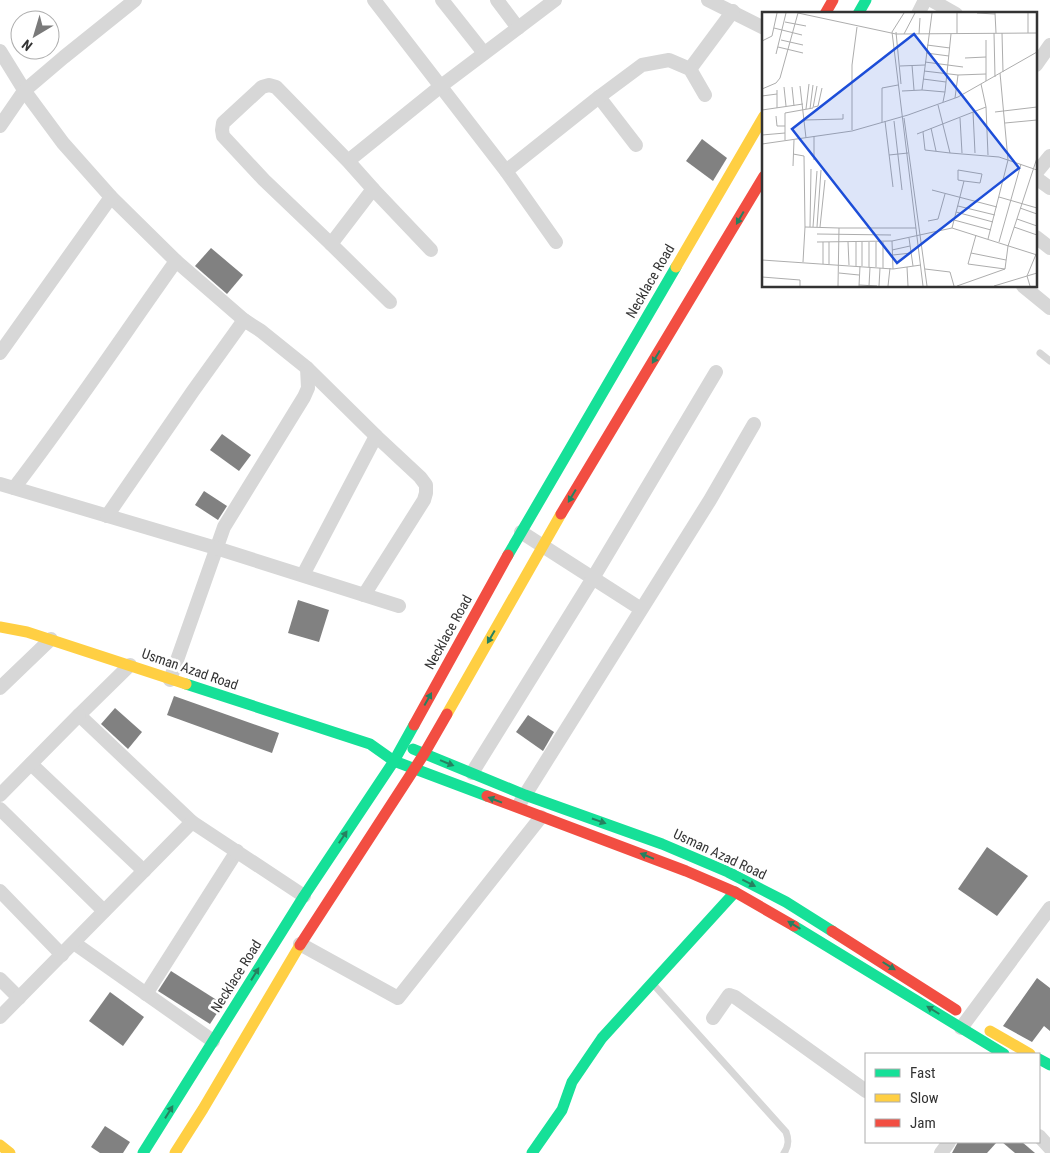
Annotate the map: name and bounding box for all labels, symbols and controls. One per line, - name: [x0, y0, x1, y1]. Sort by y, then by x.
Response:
- north arrow: [10, 10, 60, 60]
- inset map: [762, 12, 1038, 288]
- text: N: [19, 36, 35, 54]
- one-way arrow: [735, 211, 744, 224]
- street label: Necklace Road: [622, 241, 678, 321]
- one-way arrow: [652, 351, 661, 364]
- one-way arrow: [568, 490, 577, 503]
- street label: Necklace Road: [421, 592, 475, 672]
- one-way arrow: [486, 630, 495, 644]
- street label: Usman Azad Road: [140, 645, 240, 693]
- one-way arrow: [424, 692, 432, 706]
- one-way arrow: [440, 760, 455, 768]
- one-way arrow: [487, 796, 502, 804]
- one-way arrow: [592, 818, 607, 826]
- street label: Usman Azad Road: [671, 825, 769, 883]
- one-way arrow: [338, 831, 348, 844]
- one-way arrow: [640, 852, 654, 860]
- one-way arrow: [742, 879, 757, 887]
- one-way arrow: [788, 921, 801, 930]
- street label: Necklace Road: [207, 937, 265, 1015]
- one-way arrow: [882, 962, 895, 971]
- one-way arrow: [250, 968, 260, 981]
- one-way arrow: [926, 1006, 939, 1015]
- legend: [865, 1053, 1040, 1143]
- text: Fast: [910, 1064, 935, 1082]
- text: Slow: [910, 1089, 939, 1107]
- one-way arrow: [164, 1105, 173, 1118]
- text: Jam: [910, 1114, 936, 1132]

